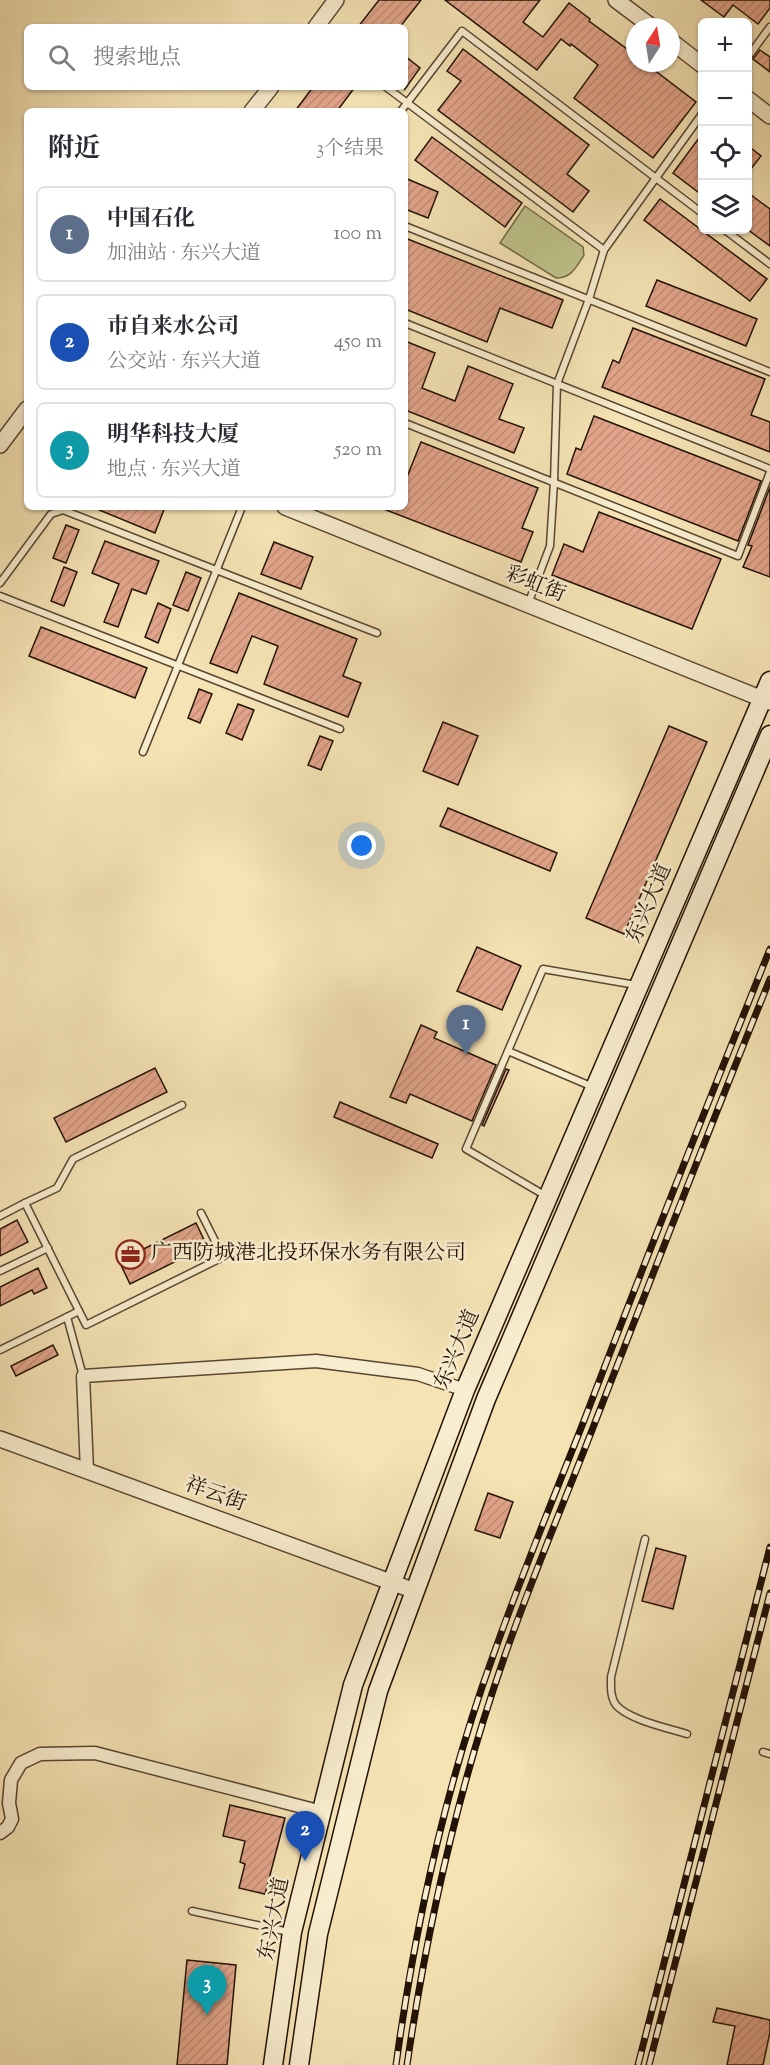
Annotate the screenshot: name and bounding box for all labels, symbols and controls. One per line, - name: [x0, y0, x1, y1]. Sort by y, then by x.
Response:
- north arrow: [626, 18, 680, 72]
- map controls: [698, 18, 752, 234]
- button: +: [698, 18, 752, 72]
- search box: [24, 24, 408, 90]
- icon: search: [45, 41, 78, 74]
- text: 搜索地点: [93, 43, 181, 75]
- button: −: [698, 72, 752, 126]
- button: locate: [698, 126, 752, 180]
- text: 附近: [48, 131, 100, 168]
- text: 3个结果: [316, 135, 384, 164]
- button: layers: [698, 180, 752, 234]
- text: 中国石化: [107, 204, 195, 236]
- text: 1: [66, 220, 73, 249]
- text: 100 m: [333, 220, 382, 249]
- text: 加油站 · 东兴大道: [107, 240, 261, 269]
- text: 巿自来水公司: [107, 312, 239, 344]
- text: 2: [65, 328, 74, 357]
- text: 450 m: [334, 328, 382, 357]
- text: 公交站 · 东兴大道: [107, 348, 261, 377]
- text: 明华科技大厦: [107, 420, 239, 452]
- text: 3: [65, 436, 74, 465]
- text: 520 m: [334, 436, 382, 465]
- text: 地点 · 东兴大道: [107, 456, 241, 485]
- street label: 彩虹街: [500, 559, 570, 611]
- your location: [347, 831, 376, 860]
- street label: 东兴大道: [620, 859, 680, 949]
- pin: 1: [446, 1006, 486, 1055]
- office icon: 广西防城港北投环保水务有限公司: [114, 1238, 146, 1270]
- place label: 广西防城港北投环保水务有限公司: [151, 1239, 466, 1269]
- street label: 东兴大道: [428, 1305, 488, 1395]
- street label: 祥云街: [180, 1470, 250, 1520]
- pin: 2: [286, 1812, 324, 1861]
- street label: 东兴大道: [252, 1875, 298, 1963]
- pin: 3: [188, 1966, 226, 2015]

